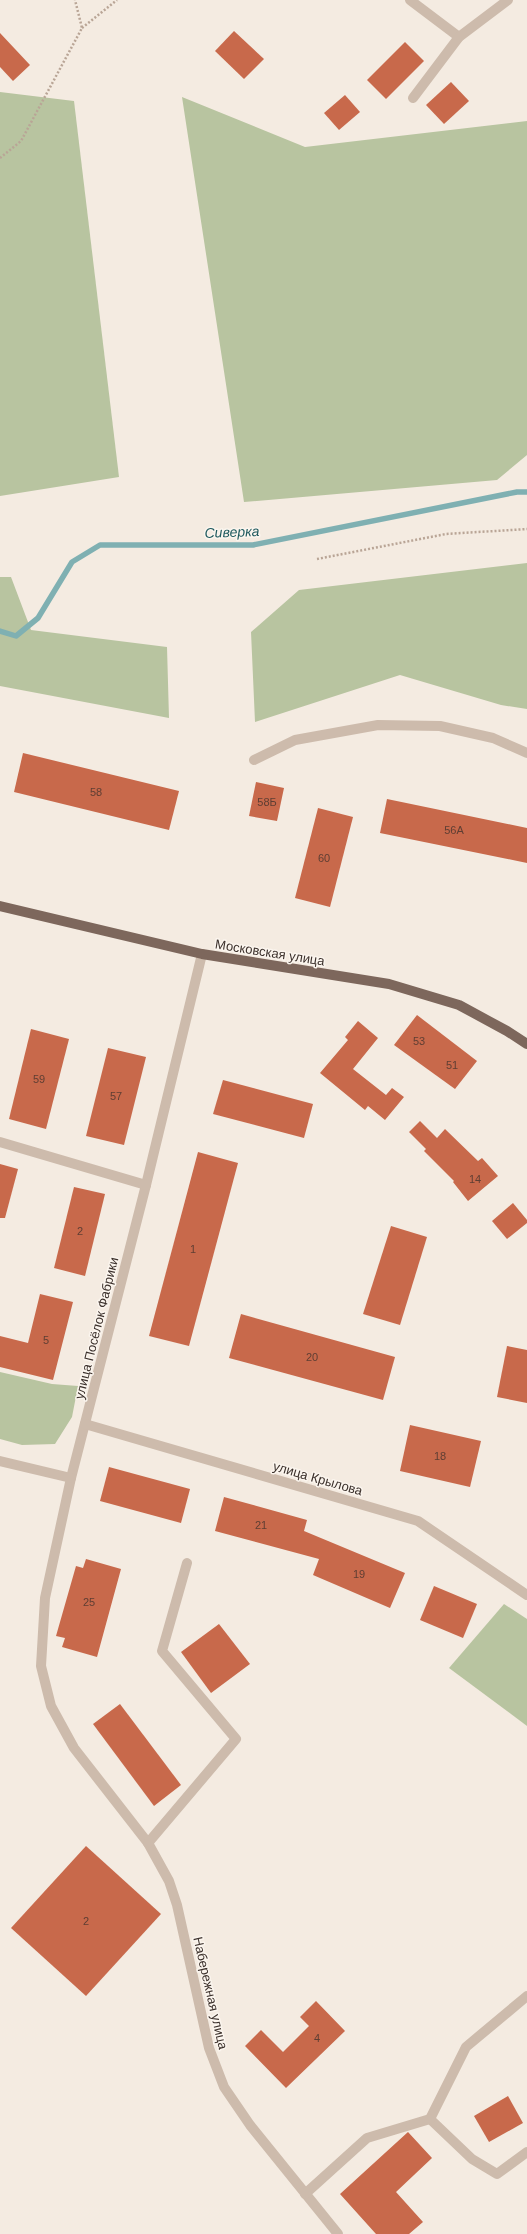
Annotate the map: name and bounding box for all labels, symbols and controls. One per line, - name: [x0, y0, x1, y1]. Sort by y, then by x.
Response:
- water label: Сиверка: [204, 523, 260, 541]
- house number: 58: [90, 786, 102, 798]
- house number: 58Б: [257, 796, 277, 808]
- house number: 56А: [444, 824, 464, 836]
- house number: 60: [318, 852, 330, 864]
- street label: Московская улица: [214, 936, 326, 969]
- house number: 53: [413, 1035, 425, 1047]
- house number: 51: [446, 1059, 458, 1071]
- house number: 59: [33, 1073, 45, 1085]
- house number: 57: [110, 1090, 122, 1102]
- house number: 14: [469, 1173, 481, 1185]
- house number: 2: [77, 1225, 83, 1237]
- house number: 1: [190, 1243, 196, 1255]
- street label: улица Посёлок Фабрики: [72, 1256, 121, 1401]
- house number: 5: [43, 1334, 49, 1346]
- house number: 20: [306, 1351, 318, 1363]
- house number: 18: [434, 1450, 446, 1462]
- street label: улица Крылова: [271, 1459, 365, 1499]
- house number: 21: [255, 1519, 267, 1531]
- house number: 19: [353, 1568, 365, 1580]
- house number: 25: [83, 1596, 95, 1608]
- house number: 2: [83, 1915, 89, 1927]
- street label: Набережная улица: [190, 1935, 231, 2052]
- house number: 4: [314, 2032, 320, 2044]

